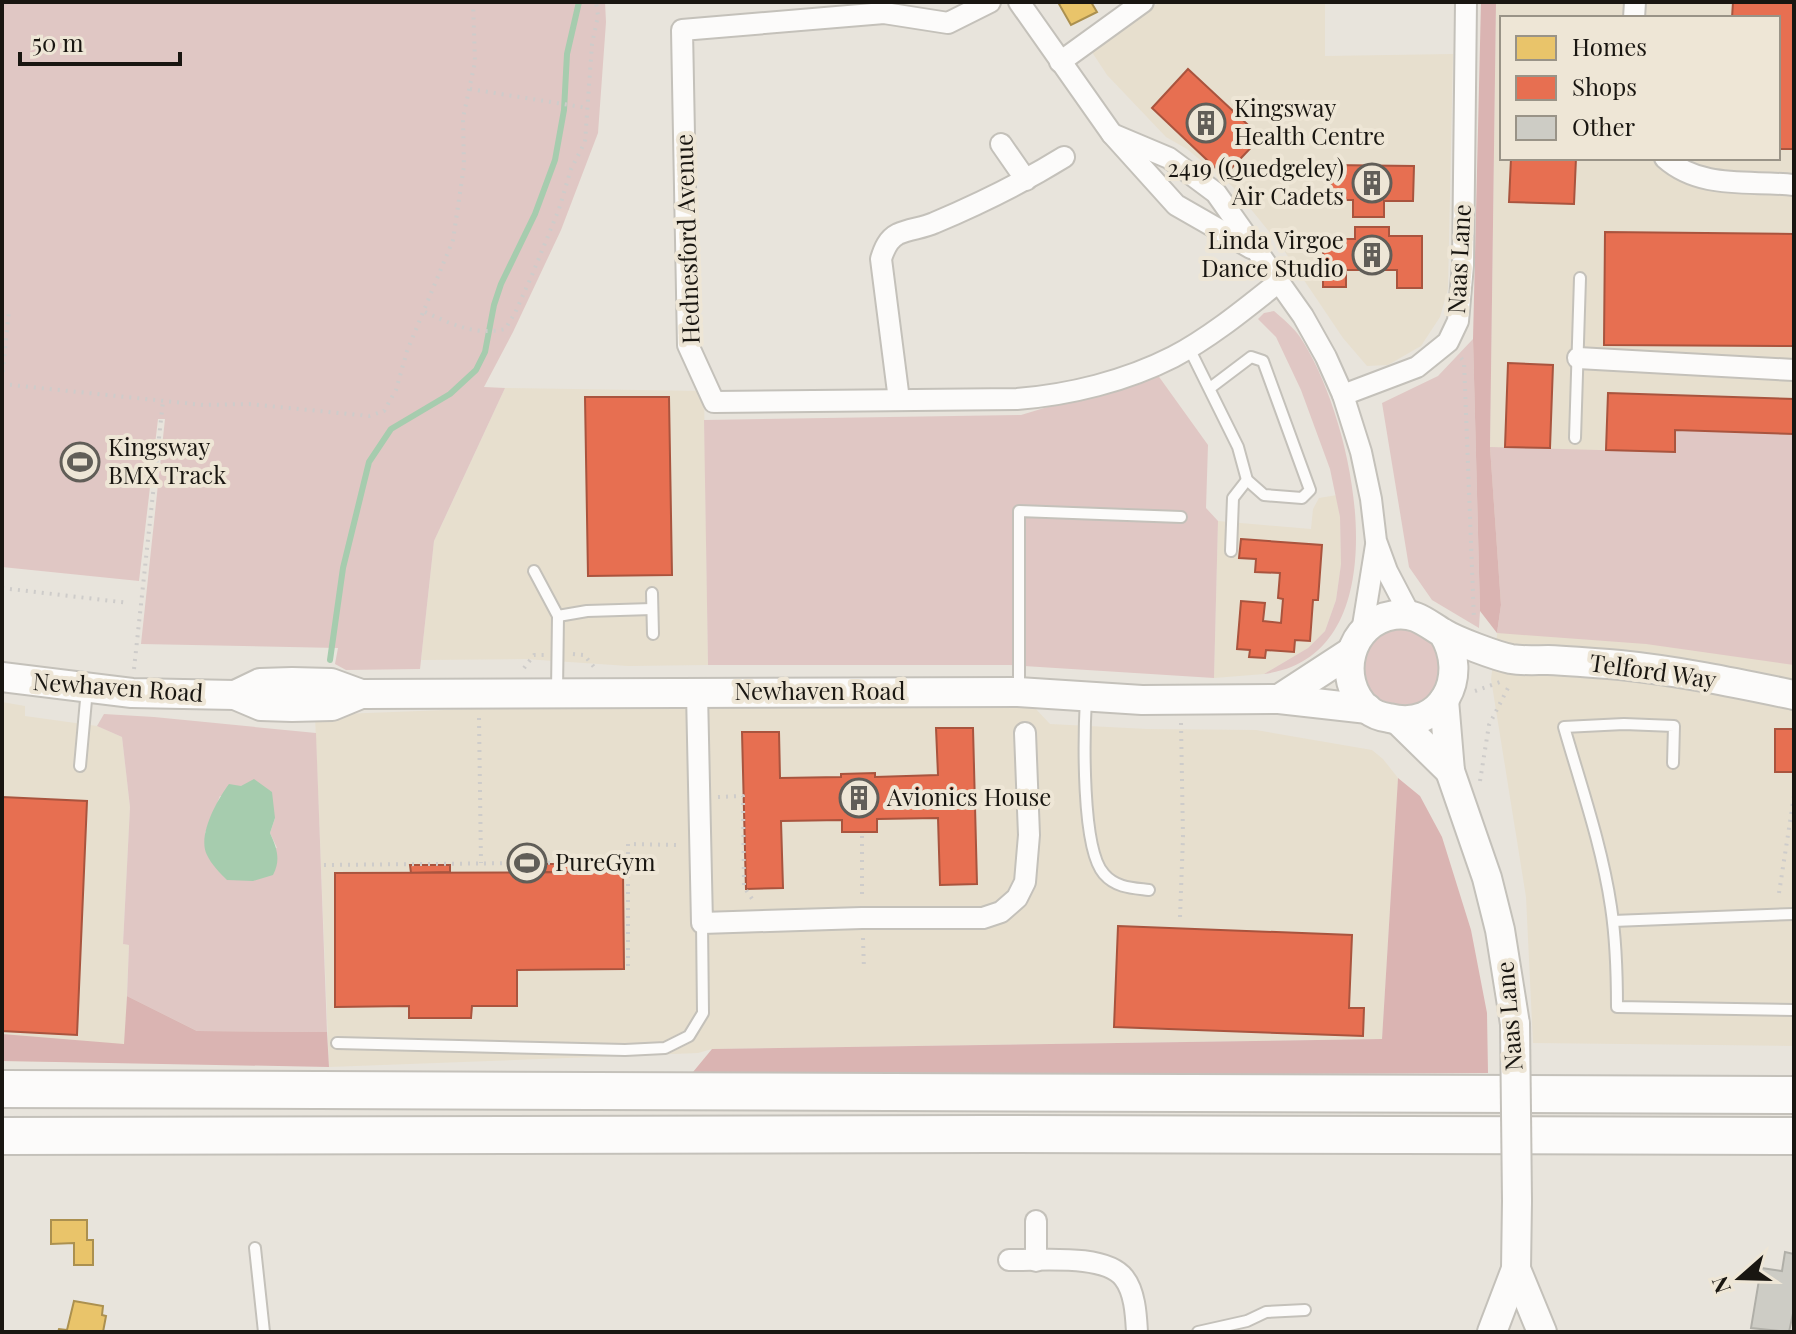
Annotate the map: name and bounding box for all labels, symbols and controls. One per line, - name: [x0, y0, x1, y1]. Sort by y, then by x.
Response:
- scale bar: [20, 16, 180, 66]
- legend: [1500, 16, 1780, 160]
- text: 50 m: [32, 26, 84, 58]
- text: Homes: [1572, 30, 1647, 62]
- text: Shops: [1572, 70, 1637, 102]
- place label: Kingsway Health Centre: [1234, 91, 1385, 151]
- building icon: Kingsway Health Centre: [1185, 102, 1227, 144]
- text: Other: [1572, 110, 1636, 142]
- street label: Hednesford Avenue: [666, 133, 706, 345]
- place label: 2419 (Quedgeley) Air Cadets: [1168, 151, 1344, 211]
- building icon: 2419 (Quedgeley) Air Cadets: [1351, 162, 1393, 204]
- street label: Naas Lane: [1439, 203, 1477, 314]
- place label: Linda Virgoe Dance Studio: [1201, 223, 1344, 283]
- building icon: Linda Virgoe Dance Studio: [1351, 234, 1393, 276]
- place label: Kingsway BMX Track: [108, 430, 227, 490]
- sports icon: Kingsway BMX Track: [59, 441, 101, 483]
- street label: Telford Way: [1588, 645, 1719, 695]
- street label: Newhaven Road: [32, 664, 205, 708]
- street label: Newhaven Road: [735, 674, 906, 706]
- building icon: Avionics House: [838, 777, 880, 819]
- place label: Avionics House: [886, 780, 1051, 812]
- sports icon: PureGym: [506, 842, 548, 884]
- place label: PureGym: [555, 845, 656, 877]
- street label: Naas Lane: [1487, 960, 1529, 1072]
- north arrow: [1700, 1238, 1780, 1318]
- text: N: [1703, 1272, 1737, 1298]

